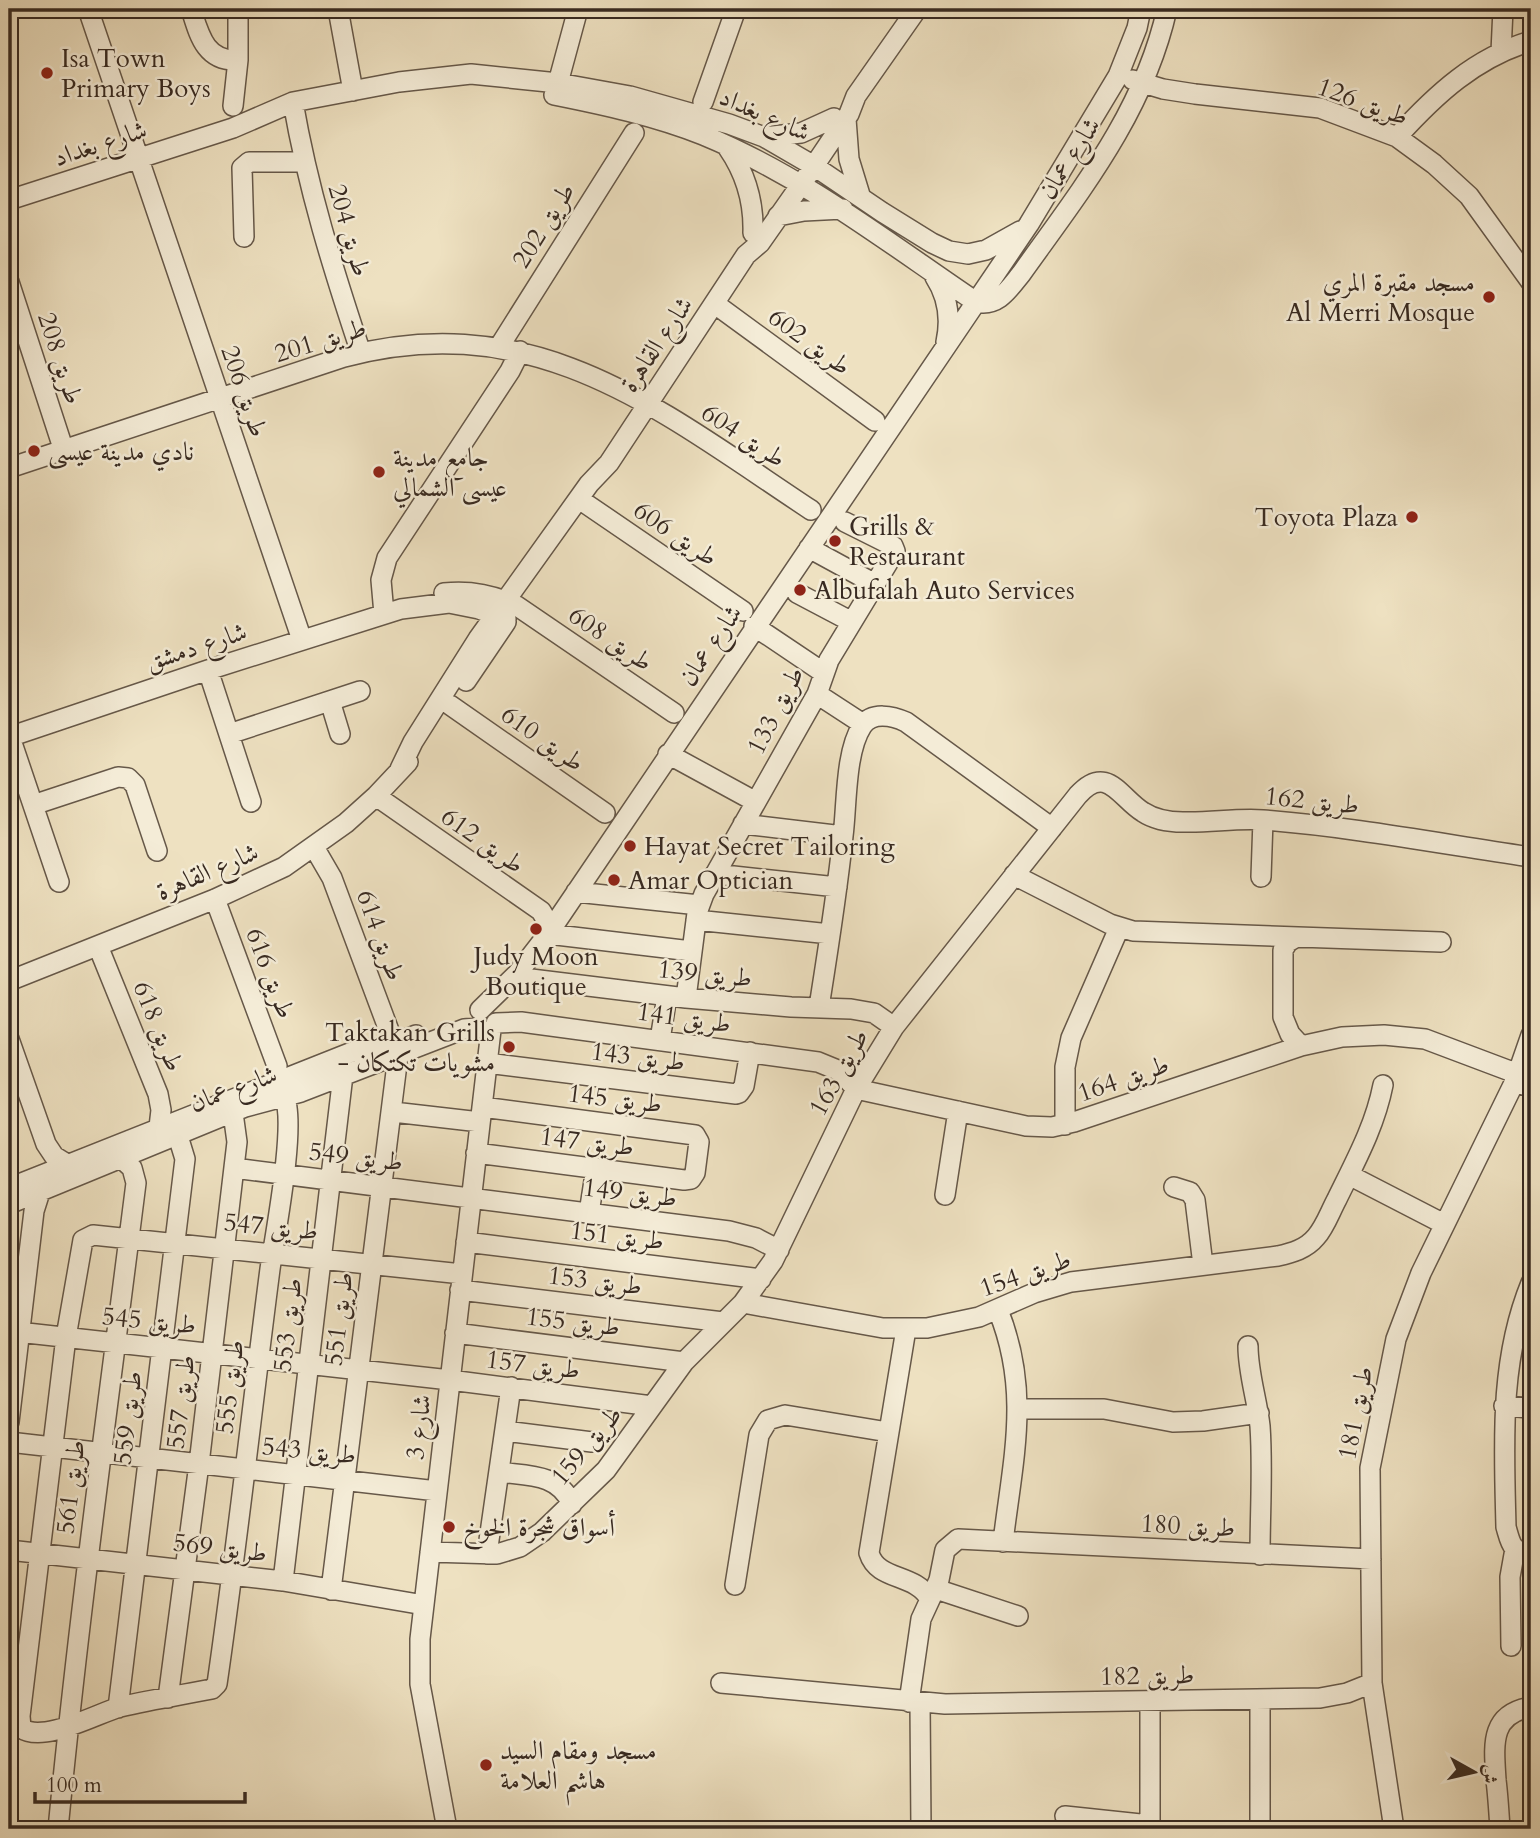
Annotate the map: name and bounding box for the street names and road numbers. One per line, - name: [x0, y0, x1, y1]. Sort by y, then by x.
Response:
- street label: طريق 126: [1312, 69, 1413, 134]
- street label: شارع بغداد: [712, 79, 816, 154]
- street label: شارع عمان: [1030, 110, 1112, 208]
- street label: شارع بغداد: [49, 112, 153, 179]
- street label: طريق 202: [504, 176, 583, 275]
- street label: طريق 204: [320, 180, 379, 280]
- street label: شارع القاهرة: [612, 290, 705, 401]
- street label: طريق 602: [761, 299, 858, 383]
- street label: طريق 208: [29, 308, 92, 408]
- street label: طريق 201: [270, 310, 370, 371]
- street label: طريق 206: [213, 341, 276, 442]
- street label: طريق 604: [695, 395, 793, 476]
- street label: طريق 606: [627, 492, 725, 574]
- street label: طريق 608: [562, 597, 660, 679]
- street label: شارع عمان: [670, 598, 754, 695]
- street label: شارع دمشق: [141, 614, 252, 683]
- street label: طريق 133: [738, 660, 812, 760]
- street label: طريق 610: [494, 697, 591, 780]
- street label: طريق 162: [1263, 778, 1361, 823]
- street label: طريق 612: [434, 799, 531, 882]
- street label: شارع القاهرة: [150, 834, 265, 912]
- street label: طريق 614: [348, 885, 413, 986]
- street label: طريق 616: [237, 923, 304, 1024]
- street label: طريق 139: [656, 951, 754, 996]
- street label: طريق 618: [125, 976, 192, 1077]
- street label: طريق 141: [635, 994, 733, 1041]
- street label: طريق 163: [800, 1022, 877, 1122]
- street label: طريق 143: [589, 1033, 687, 1080]
- street label: طريق 164: [1073, 1047, 1174, 1110]
- street label: شارع عمان: [184, 1056, 283, 1124]
- street label: طريق 145: [566, 1075, 664, 1122]
- street label: طريق 147: [538, 1118, 636, 1165]
- street label: طريق 549: [307, 1133, 405, 1180]
- street label: طريق 149: [581, 1169, 679, 1216]
- street label: طريق 547: [222, 1204, 320, 1249]
- street label: طريق 151: [568, 1212, 666, 1259]
- street label: طريق 154: [975, 1242, 1076, 1305]
- street label: طريق 153: [546, 1257, 644, 1304]
- street label: طريق 551: [315, 1270, 362, 1368]
- street label: طريق 553: [264, 1276, 311, 1374]
- street label: طريق 545: [100, 1298, 198, 1343]
- street label: طريق 155: [524, 1298, 622, 1345]
- street label: طريق 555: [206, 1338, 253, 1436]
- street label: طريق 157: [484, 1341, 582, 1388]
- street label: طريق 557: [157, 1353, 204, 1451]
- street label: طريق 181: [1329, 1363, 1382, 1463]
- street label: طريق 559: [104, 1369, 151, 1467]
- street label: شارع 3: [397, 1392, 444, 1462]
- street label: طريق 159: [543, 1398, 630, 1493]
- street label: طريق 543: [260, 1428, 358, 1473]
- street label: طريق 561: [47, 1438, 94, 1536]
- street label: طريق 180: [1140, 1506, 1236, 1545]
- street label: طريق 569: [171, 1524, 269, 1571]
- street label: طريق 182: [1099, 1657, 1195, 1694]

